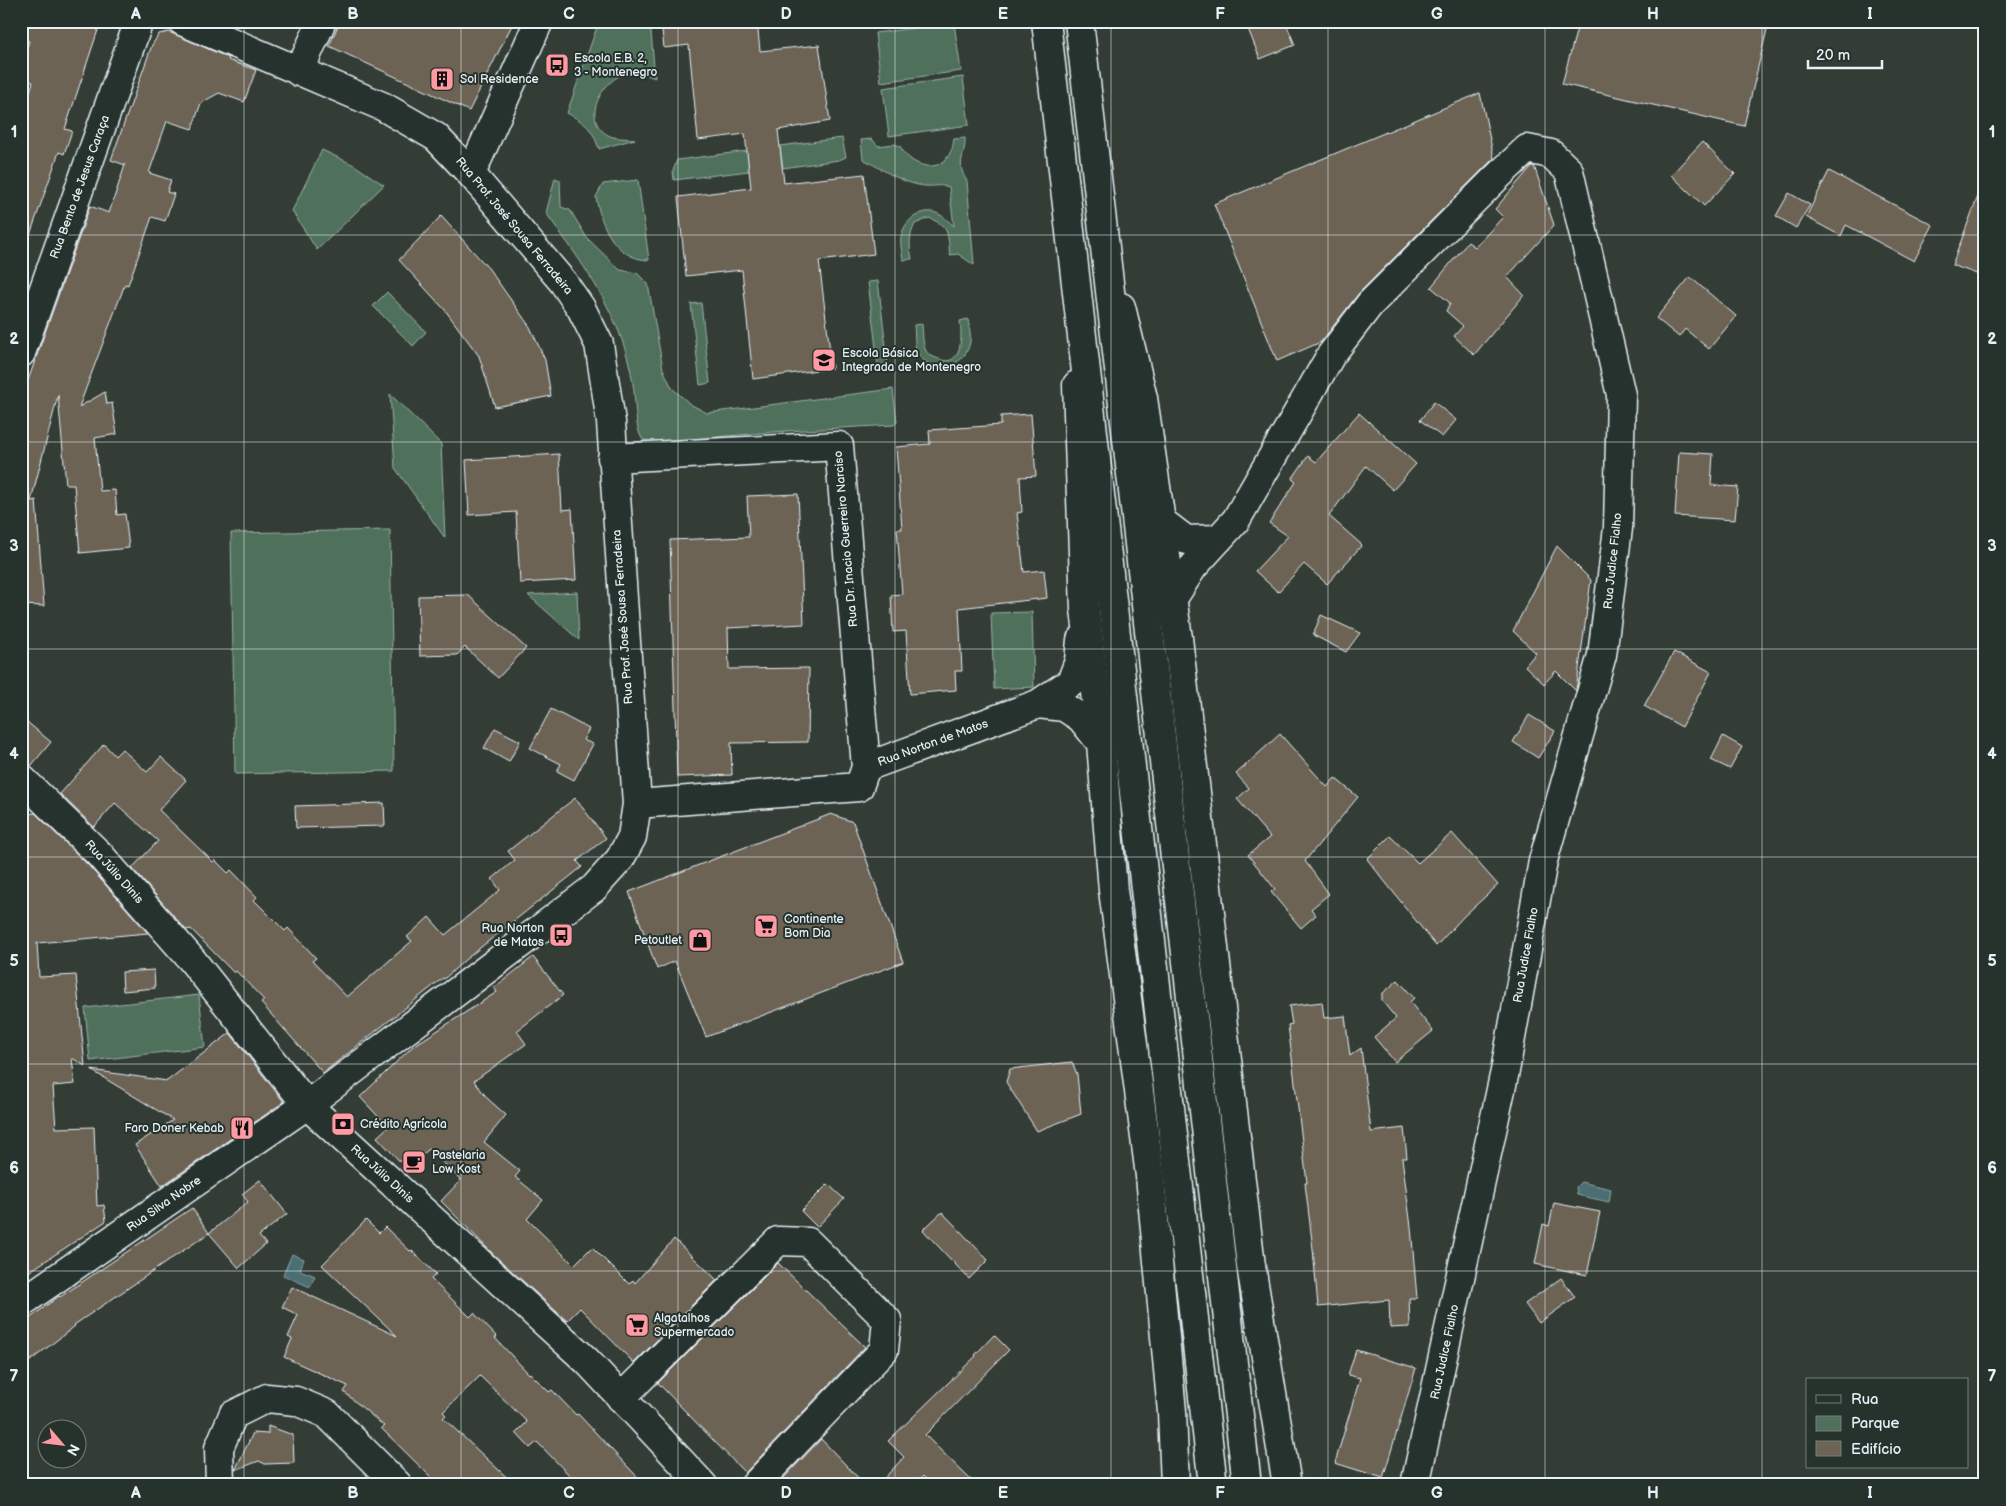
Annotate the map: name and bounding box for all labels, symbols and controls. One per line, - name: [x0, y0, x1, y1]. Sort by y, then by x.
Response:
- text: A: [130, 5, 141, 24]
- text: B: [347, 5, 359, 24]
- text: C: [563, 5, 575, 24]
- text: D: [780, 5, 792, 24]
- text: E: [998, 5, 1008, 24]
- text: F: [1215, 5, 1225, 24]
- text: G: [1431, 5, 1443, 24]
- text: H: [1647, 5, 1659, 24]
- text: I: [1867, 5, 1873, 24]
- scale bar: [1808, 38, 1882, 70]
- text: 20 m: [1816, 46, 1850, 65]
- place label: Escola E.B. 2, 3 - Montenegro: [574, 51, 658, 80]
- bus stop icon: Escola E.B. 2, 3 - Montenegro: [544, 52, 570, 78]
- building icon: Sol Residence: [429, 66, 455, 92]
- place label: Sol Residence: [460, 72, 539, 87]
- street label: Rua Bento de Jesus Caraça: [47, 113, 113, 261]
- text: 1: [11, 123, 17, 142]
- text: 1: [1989, 123, 1995, 142]
- street label: Rua Prof. José Sousa Ferradeira: [452, 154, 576, 298]
- text: 2: [9, 330, 19, 349]
- text: 2: [1987, 330, 1997, 349]
- place label: Escola Básica Integrada de Montenegro: [842, 346, 981, 375]
- school or university icon: Escola Básica Integrada de Montenegro: [811, 347, 837, 373]
- street label: Rua Dr. Inacio Guerreiro Narciso: [831, 450, 861, 628]
- street label: Rua Judice Fialho: [1600, 512, 1626, 610]
- street label: Rua Prof. José Sousa Ferradeira: [609, 529, 637, 705]
- text: 3: [9, 537, 19, 556]
- text: 3: [1987, 537, 1997, 556]
- street label: Rua Norton de Matos: [876, 716, 990, 770]
- text: 4: [9, 745, 19, 764]
- text: 4: [1987, 745, 1997, 764]
- street label: Rua Júlio Dinis: [82, 837, 146, 907]
- street label: Rua Judice Fialho: [1510, 906, 1542, 1004]
- place label: Continente Bom Dia: [784, 912, 844, 941]
- supermarket icon: Continente Bom Dia: [753, 913, 779, 939]
- place label: Rua Norton de Matos: [482, 921, 544, 950]
- bus stop icon: Rua Norton de Matos: [548, 922, 574, 948]
- shop icon: Petoutlet: [687, 927, 713, 953]
- place label: Petoutlet: [634, 933, 682, 948]
- text: 5: [9, 952, 19, 971]
- text: 5: [1987, 952, 1997, 971]
- bank icon: Crédito Agrícola: [330, 1111, 356, 1137]
- restaurant icon: Faro Doner Kebab: [229, 1115, 255, 1141]
- place label: Crédito Agrícola: [360, 1117, 447, 1132]
- place label: Faro Doner Kebab: [124, 1121, 224, 1136]
- street label: Rua Júlio Dinis: [347, 1142, 417, 1206]
- place label: Pastelaria Low Kost: [432, 1148, 486, 1177]
- cafe icon: Pastelaria Low Kost: [401, 1149, 427, 1175]
- text: 6: [9, 1159, 19, 1178]
- text: 6: [1987, 1159, 1997, 1178]
- street label: Rua Silva Nobre: [124, 1173, 204, 1235]
- street label: Rua Judice Fialho: [1428, 1303, 1462, 1401]
- place label: Algatalhos Supermercado: [654, 1311, 735, 1340]
- supermarket icon: Algatalhos Supermercado: [624, 1312, 650, 1338]
- text: 7: [10, 1367, 19, 1386]
- text: 7: [1988, 1367, 1997, 1386]
- legend: [1806, 1378, 1968, 1468]
- text: Rua: [1851, 1390, 1879, 1409]
- text: Parque: [1851, 1414, 1900, 1433]
- north arrow: [38, 1418, 88, 1468]
- text: Edifício: [1851, 1440, 1901, 1459]
- text: N: [63, 1441, 83, 1459]
- text: A: [130, 1484, 141, 1503]
- text: B: [347, 1484, 359, 1503]
- text: C: [563, 1484, 575, 1503]
- text: D: [780, 1484, 792, 1503]
- text: E: [998, 1484, 1008, 1503]
- text: F: [1215, 1484, 1225, 1503]
- text: G: [1431, 1484, 1443, 1503]
- text: H: [1647, 1484, 1659, 1503]
- text: I: [1867, 1484, 1873, 1503]

